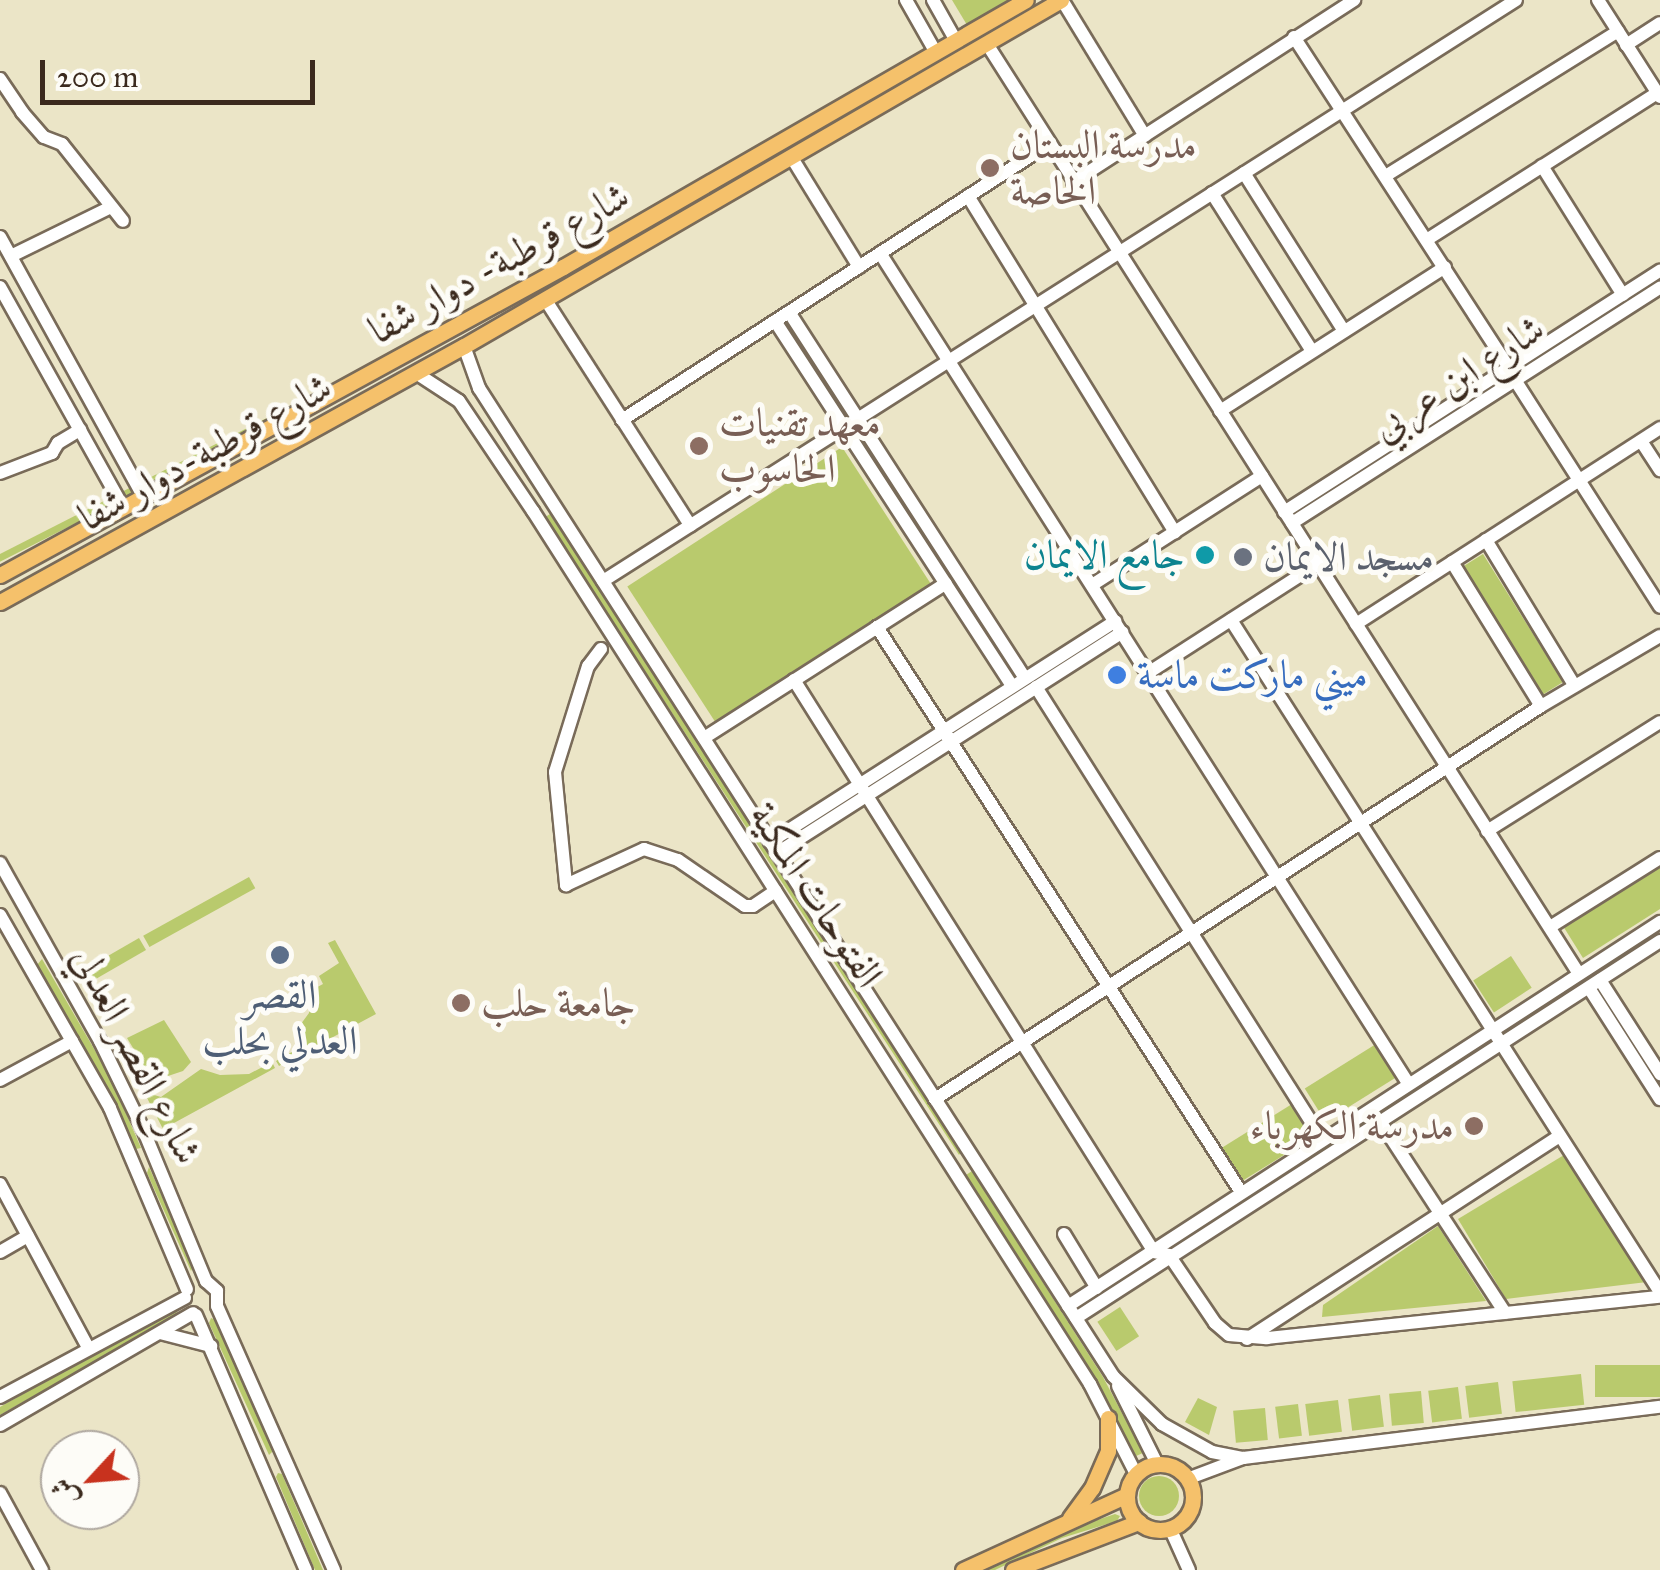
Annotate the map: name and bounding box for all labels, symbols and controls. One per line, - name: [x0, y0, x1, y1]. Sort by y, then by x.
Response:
- scale bar: [45, 40, 320, 102]
- text: 200 m: [57, 59, 138, 95]
- place label: مدرسة البستان الخاصة: [1010, 121, 1197, 215]
- marker: مدرسة البستان الخاصة: [979, 157, 1001, 179]
- street label: شارع قرطبة- دوار شفا: [360, 172, 638, 354]
- street label: شارع ابن عربي: [1363, 304, 1553, 452]
- street label: شارع قرطبة-دوار شفا: [70, 363, 340, 541]
- place label: معهد تقنيات الحاسوب: [719, 399, 881, 493]
- marker: معهد تقنيات الحاسوب: [688, 435, 710, 457]
- place label: جامع الايمان: [1024, 531, 1185, 579]
- place label: مسجد الايمان: [1263, 533, 1434, 581]
- marker: جامع الايمان: [1194, 544, 1216, 566]
- marker: مسجد الايمان: [1232, 546, 1254, 568]
- place label: ميني ماركت ماسة: [1137, 651, 1368, 699]
- marker: ميني ماركت ماسة: [1106, 664, 1128, 686]
- street label: الفتوحات المكية: [739, 794, 893, 996]
- street label: شارع القصر العدلي: [62, 938, 212, 1172]
- marker: القصر العدلي بحلب: [269, 944, 291, 966]
- place label: القصر العدلي بحلب: [202, 971, 358, 1065]
- place label: جامعة حلب: [481, 979, 636, 1027]
- marker: جامعة حلب: [450, 992, 472, 1014]
- place label: مدرسة الكهرباء: [1250, 1102, 1454, 1150]
- marker: مدرسة الكهرباء: [1463, 1115, 1485, 1137]
- north arrow: [40, 1430, 140, 1530]
- text: ش: [43, 1472, 86, 1513]

